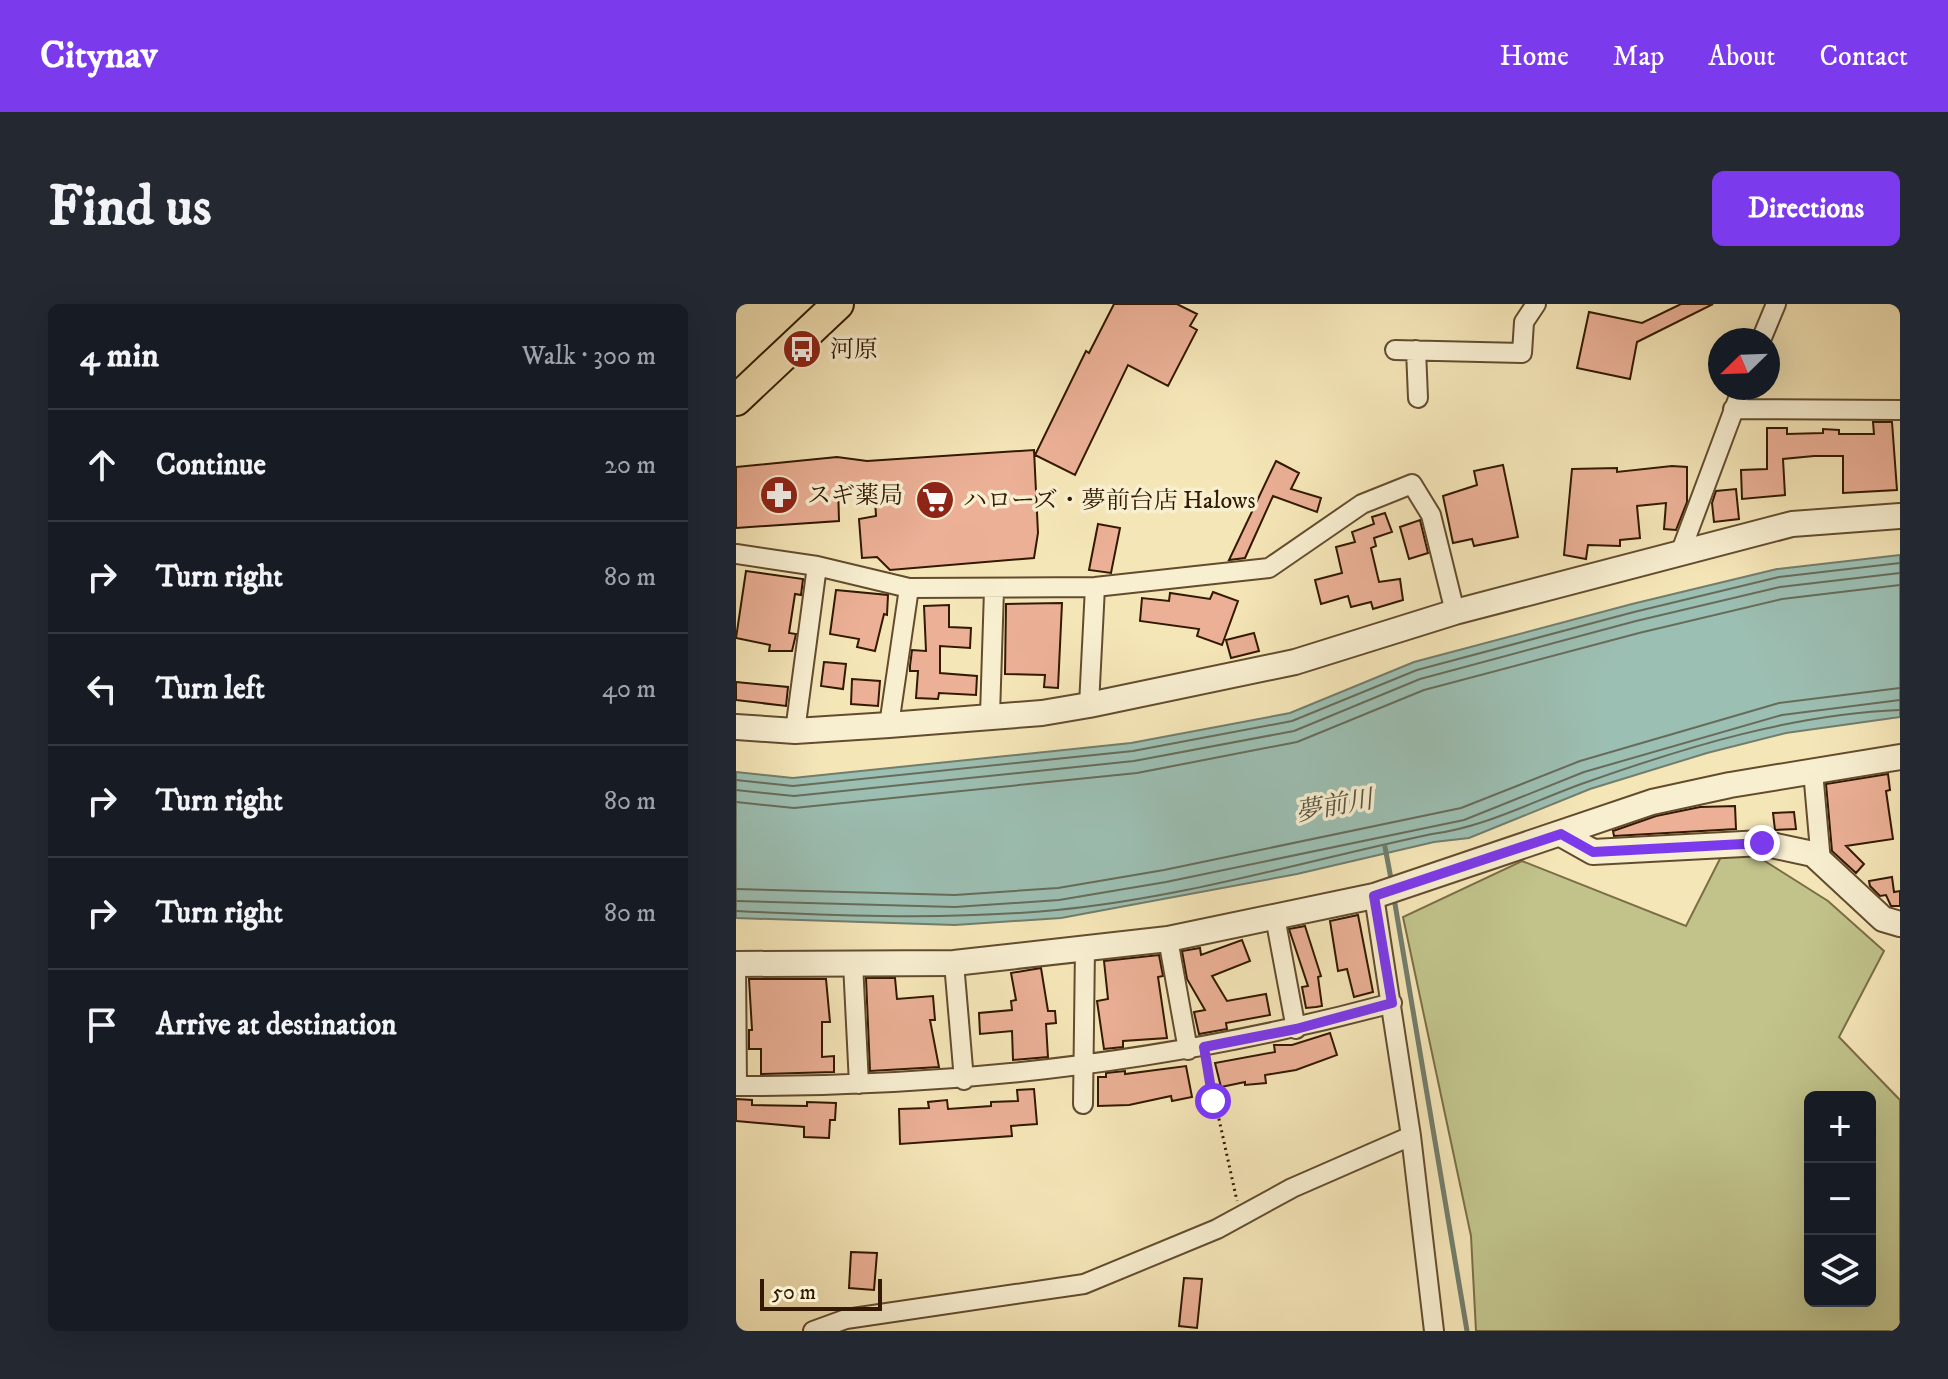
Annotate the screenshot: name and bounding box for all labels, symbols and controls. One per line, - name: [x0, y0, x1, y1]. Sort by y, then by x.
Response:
- text: Citynav: [40, 32, 158, 80]
- text: Home: [1500, 39, 1569, 74]
- text: Map: [1613, 39, 1664, 74]
- text: About: [1708, 39, 1775, 74]
- text: Contact: [1819, 39, 1908, 74]
- button: Directions: [1712, 171, 1900, 246]
- text: Find us: [48, 173, 212, 243]
- bus stop icon: 河原: [781, 328, 823, 370]
- north arrow: [1708, 328, 1780, 400]
- text: 4 min: [80, 335, 159, 377]
- place label: 河原: [830, 335, 878, 365]
- text: Walk · 300 m: [522, 340, 656, 373]
- icon: ahead: [80, 443, 124, 487]
- text: Continue: [156, 447, 266, 484]
- text: 20 m: [604, 449, 656, 482]
- pharmacy icon: スギ薬局: [758, 474, 800, 516]
- supermarket icon: ハローズ・夢前台店 Halows: [914, 479, 956, 521]
- place label: スギ薬局: [807, 481, 903, 511]
- place label: ハローズ・夢前台店 Halows: [963, 486, 1255, 516]
- icon: right: [80, 555, 124, 599]
- text: Turn right: [156, 559, 283, 596]
- text: 80 m: [604, 561, 656, 594]
- icon: left: [80, 667, 124, 711]
- text: Turn left: [156, 671, 265, 708]
- text: 40 m: [602, 673, 656, 706]
- icon: right: [80, 779, 124, 823]
- text: Turn right: [156, 783, 283, 820]
- water label: 夢前川: [1293, 783, 1378, 830]
- text: 80 m: [604, 785, 656, 818]
- route end: [1744, 825, 1780, 861]
- icon: right: [80, 891, 124, 935]
- text: Turn right: [156, 895, 283, 932]
- text: 80 m: [604, 897, 656, 930]
- icon: arrive: [80, 1003, 124, 1047]
- text: Arrive at destination: [156, 1007, 397, 1044]
- route start: [1195, 1083, 1231, 1119]
- map controls: [1804, 1091, 1876, 1307]
- button: +: [1804, 1091, 1876, 1163]
- button: −: [1804, 1163, 1876, 1235]
- button: layers: [1804, 1235, 1876, 1307]
- scale bar: [760, 1275, 882, 1311]
- text: 50 m: [772, 1279, 816, 1306]

